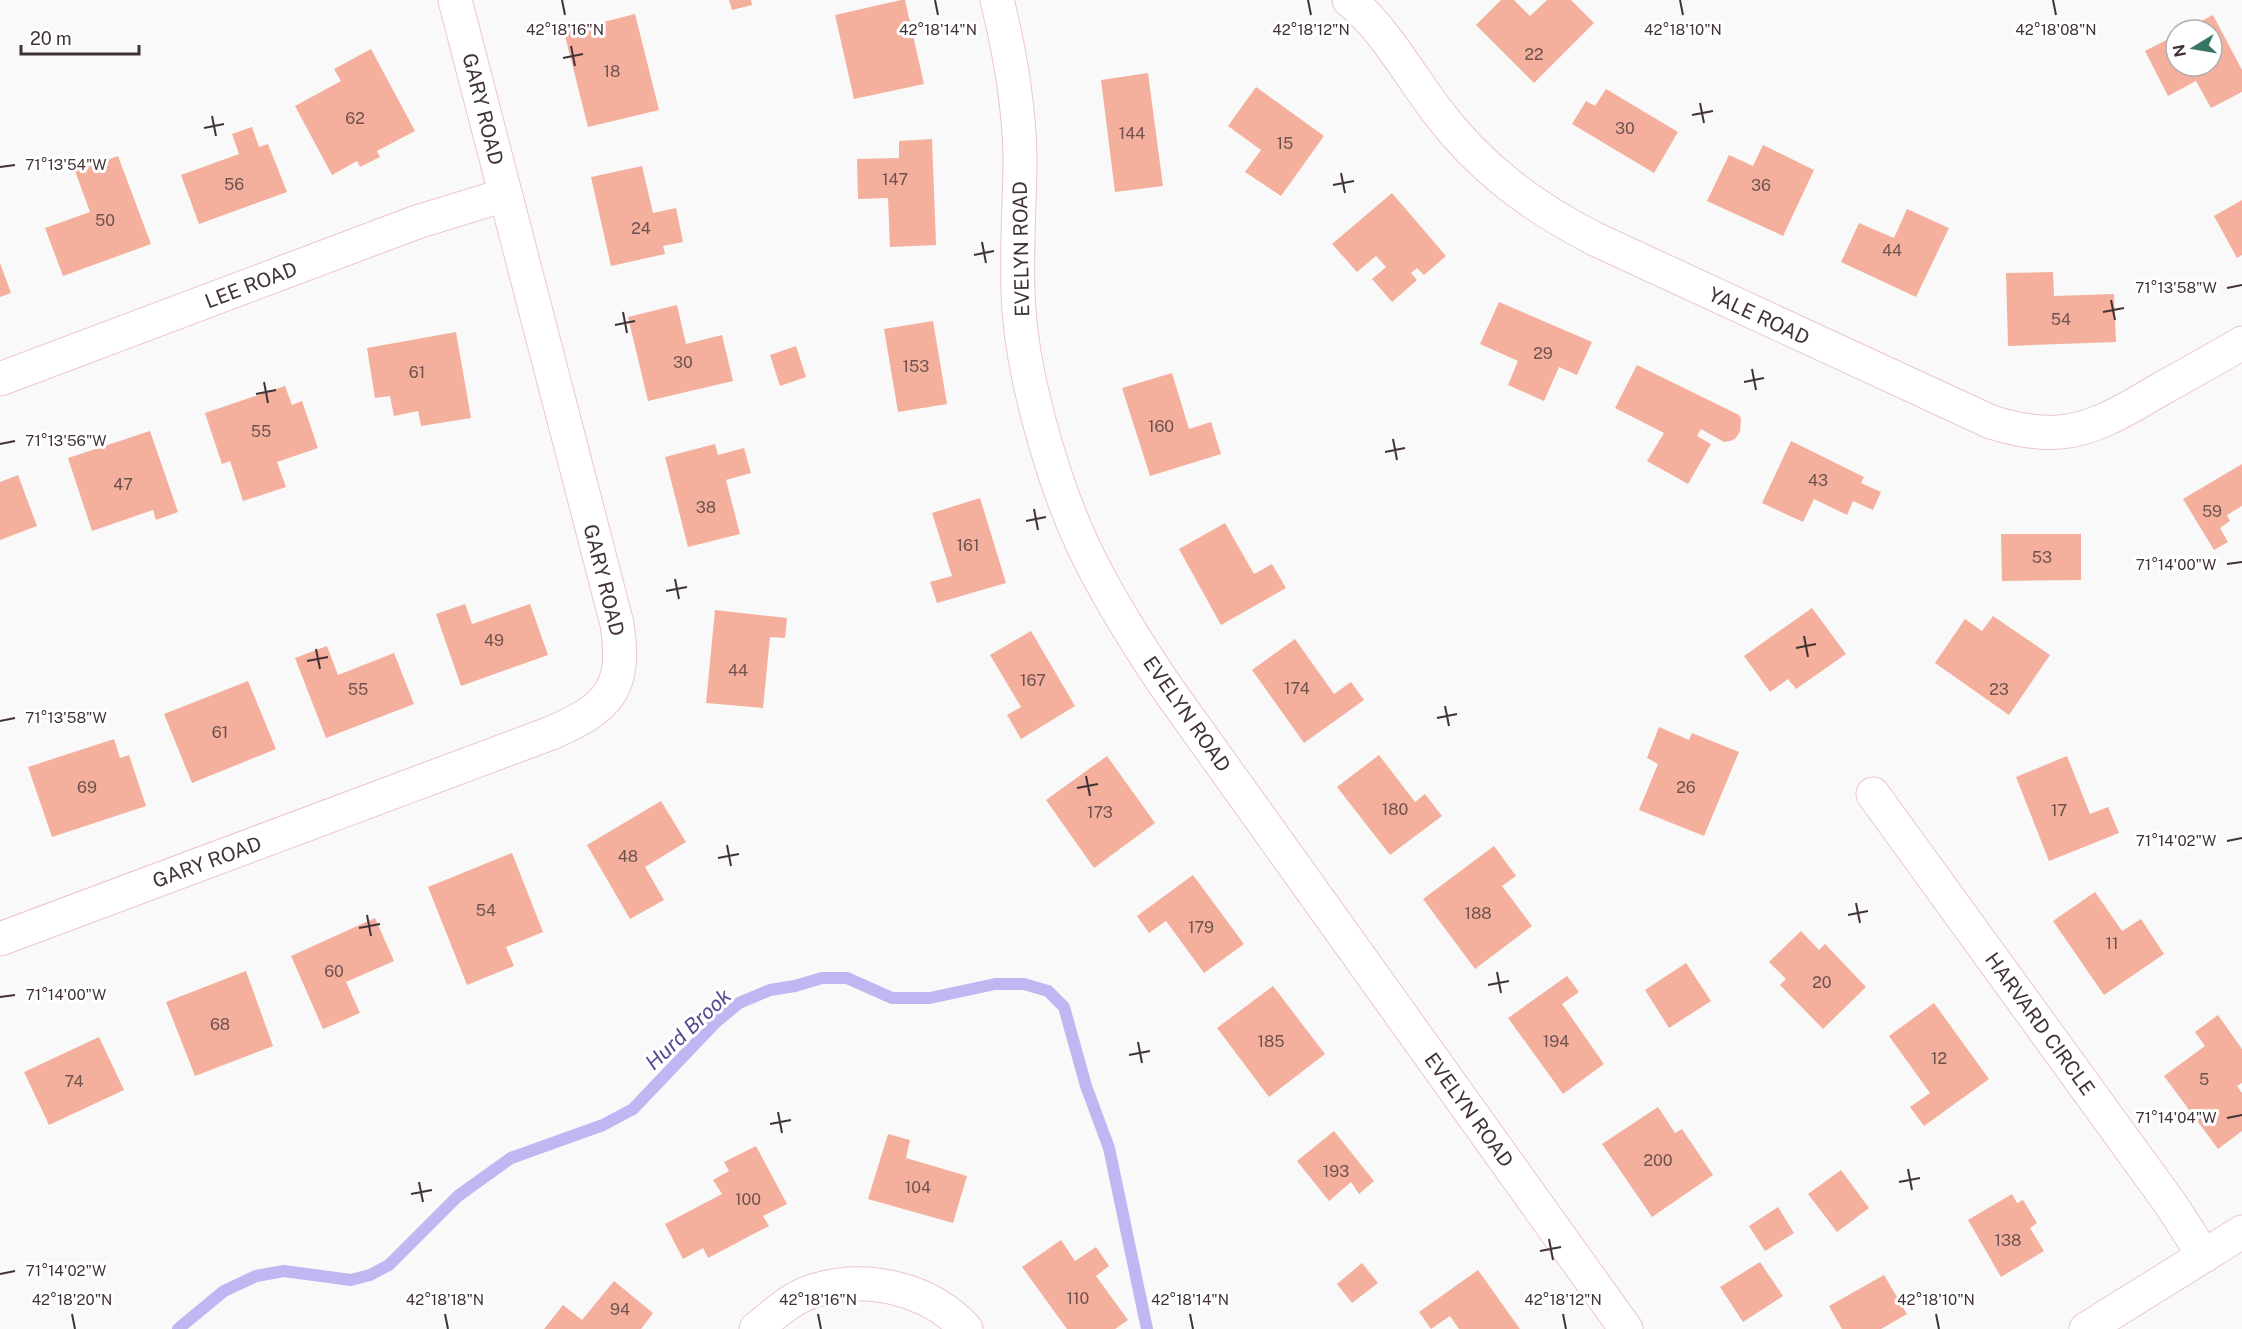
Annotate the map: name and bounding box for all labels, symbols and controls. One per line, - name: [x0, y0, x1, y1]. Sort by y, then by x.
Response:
- scale bar: [21, 18, 140, 56]
- north arrow: [2164, 18, 2224, 78]
- text: 42°18'16"N: [526, 21, 604, 38]
- text: 42°18'14"N: [899, 21, 977, 38]
- text: 42°18'12"N: [1272, 21, 1350, 38]
- text: 42°18'10"N: [1644, 21, 1722, 38]
- text: 42°18'08"N: [2015, 21, 2097, 38]
- text: 20 m: [30, 28, 72, 49]
- text: N: [2169, 43, 2190, 59]
- house number: 22: [1524, 45, 1544, 64]
- street label: GARY ROAD: [458, 51, 508, 167]
- house number: 18: [604, 62, 620, 81]
- house number: 62: [345, 109, 365, 128]
- house number: 30: [1615, 119, 1635, 138]
- house number: 144: [1119, 124, 1145, 143]
- house number: 15: [1277, 134, 1293, 153]
- text: 71°13'54"W: [25, 156, 107, 173]
- house number: 147: [882, 170, 908, 189]
- house number: 56: [224, 175, 244, 194]
- house number: 36: [1751, 176, 1771, 195]
- street label: EVELYN ROAD: [1008, 181, 1034, 317]
- house number: 50: [95, 211, 115, 230]
- house number: 24: [631, 219, 651, 238]
- house number: 44: [1882, 241, 1902, 260]
- street label: LEE ROAD: [202, 256, 300, 314]
- text: 71°13'58"W: [2135, 279, 2217, 296]
- street label: YALE ROAD: [1705, 282, 1813, 350]
- house number: 54: [2051, 310, 2071, 329]
- house number: 29: [1533, 344, 1553, 363]
- house number: 30: [673, 353, 693, 372]
- house number: 153: [903, 357, 929, 376]
- house number: 61: [409, 363, 425, 382]
- house number: 160: [1148, 417, 1174, 436]
- house number: 55: [251, 422, 271, 441]
- text: 71°13'56"W: [25, 432, 107, 449]
- house number: 43: [1808, 471, 1828, 490]
- house number: 47: [113, 475, 133, 494]
- house number: 38: [696, 498, 716, 517]
- house number: 59: [2202, 502, 2222, 521]
- street label: GARY ROAD: [579, 522, 629, 638]
- house number: 161: [957, 536, 979, 555]
- house number: 53: [2032, 548, 2052, 567]
- text: 71°14'00"W: [2136, 556, 2216, 573]
- house number: 49: [484, 631, 504, 650]
- street label: EVELYN ROAD: [1138, 652, 1236, 776]
- house number: 44: [728, 661, 748, 680]
- house number: 167: [1020, 671, 1046, 690]
- house number: 174: [1284, 679, 1310, 698]
- house number: 55: [348, 680, 368, 699]
- house number: 23: [1989, 680, 2009, 699]
- text: 71°13'58"W: [25, 709, 107, 726]
- house number: 61: [212, 723, 228, 742]
- house number: 69: [77, 778, 97, 797]
- house number: 26: [1676, 778, 1696, 797]
- house number: 180: [1382, 800, 1408, 819]
- house number: 17: [2051, 801, 2067, 820]
- house number: 173: [1087, 803, 1113, 822]
- street label: GARY ROAD: [149, 831, 265, 893]
- text: 71°14'02"W: [2136, 832, 2216, 849]
- house number: 48: [618, 847, 638, 866]
- house number: 54: [476, 901, 496, 920]
- house number: 188: [1464, 904, 1492, 923]
- house number: 179: [1188, 918, 1214, 937]
- house number: 11: [2105, 934, 2119, 953]
- street label: HARVARD CIRCLE: [1980, 948, 2100, 1100]
- house number: 60: [324, 962, 344, 981]
- house number: 20: [1812, 973, 1832, 992]
- water label: Hurd Brook: [640, 983, 736, 1075]
- text: 71°14'00"W: [26, 986, 106, 1003]
- house number: 68: [210, 1015, 230, 1034]
- house number: 185: [1257, 1032, 1285, 1051]
- house number: 194: [1543, 1032, 1569, 1051]
- street label: EVELYN ROAD: [1419, 1048, 1519, 1172]
- house number: 12: [1931, 1049, 1947, 1068]
- house number: 5: [2199, 1070, 2209, 1089]
- house number: 74: [64, 1072, 84, 1091]
- text: 71°14'04"W: [2136, 1109, 2216, 1126]
- house number: 200: [1643, 1151, 1673, 1170]
- house number: 193: [1323, 1162, 1349, 1181]
- house number: 104: [905, 1178, 931, 1197]
- house number: 100: [735, 1190, 761, 1209]
- house number: 138: [1995, 1231, 2021, 1250]
- text: 71°14'02"W: [26, 1262, 106, 1279]
- house number: 110: [1067, 1289, 1090, 1308]
- text: 42°18'20"N: [32, 1291, 112, 1308]
- text: 42°18'18"N: [406, 1291, 484, 1308]
- text: 42°18'16"N: [779, 1291, 857, 1308]
- text: 42°18'14"N: [1151, 1291, 1229, 1308]
- text: 42°18'12"N: [1524, 1291, 1602, 1308]
- text: 42°18'10"N: [1897, 1291, 1975, 1308]
- house number: 94: [610, 1300, 630, 1319]

